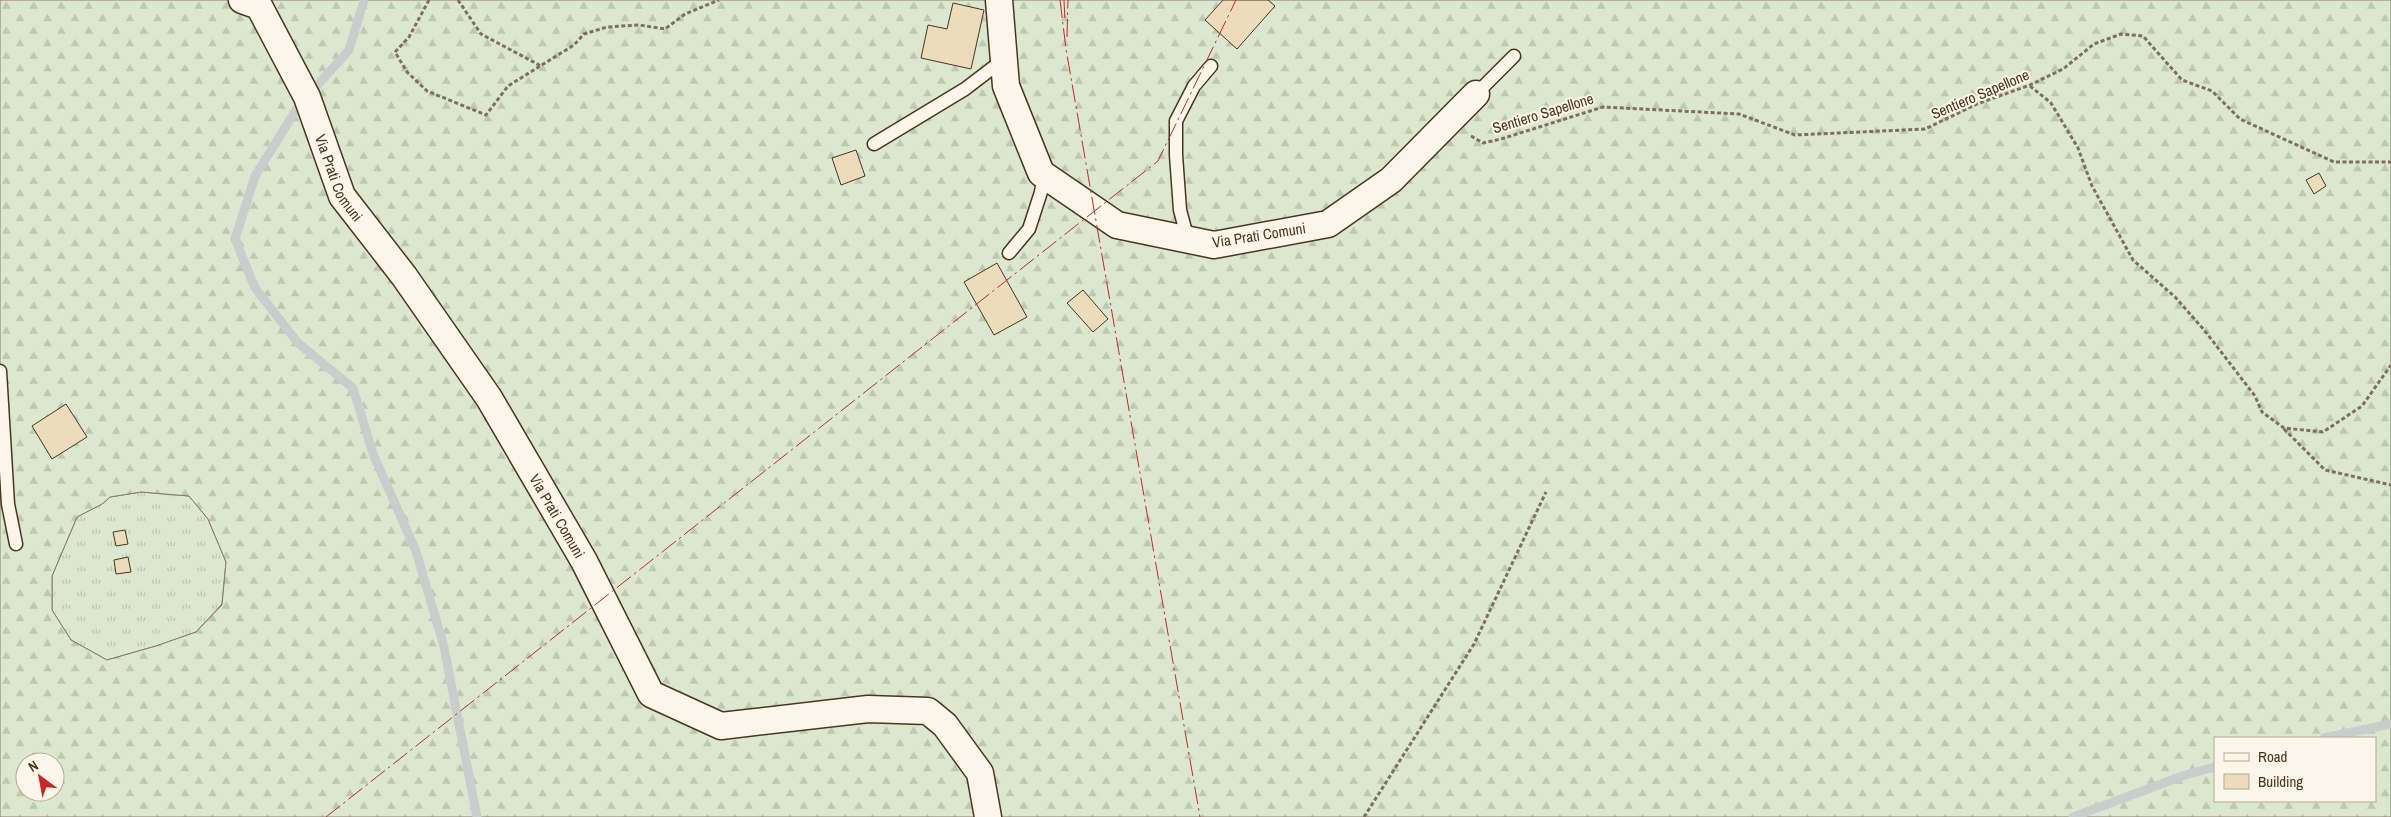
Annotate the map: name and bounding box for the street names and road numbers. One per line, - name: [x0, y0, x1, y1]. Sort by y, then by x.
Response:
- street label: Sentiero Sapellone: [1928, 64, 2032, 124]
- street label: Sentiero Sapellone: [1490, 88, 1596, 138]
- street label: Via Prati Comuni: [310, 131, 368, 226]
- street label: Via Prati Comuni: [1211, 217, 1307, 253]
- street label: Via Prati Comuni: [525, 470, 590, 562]

